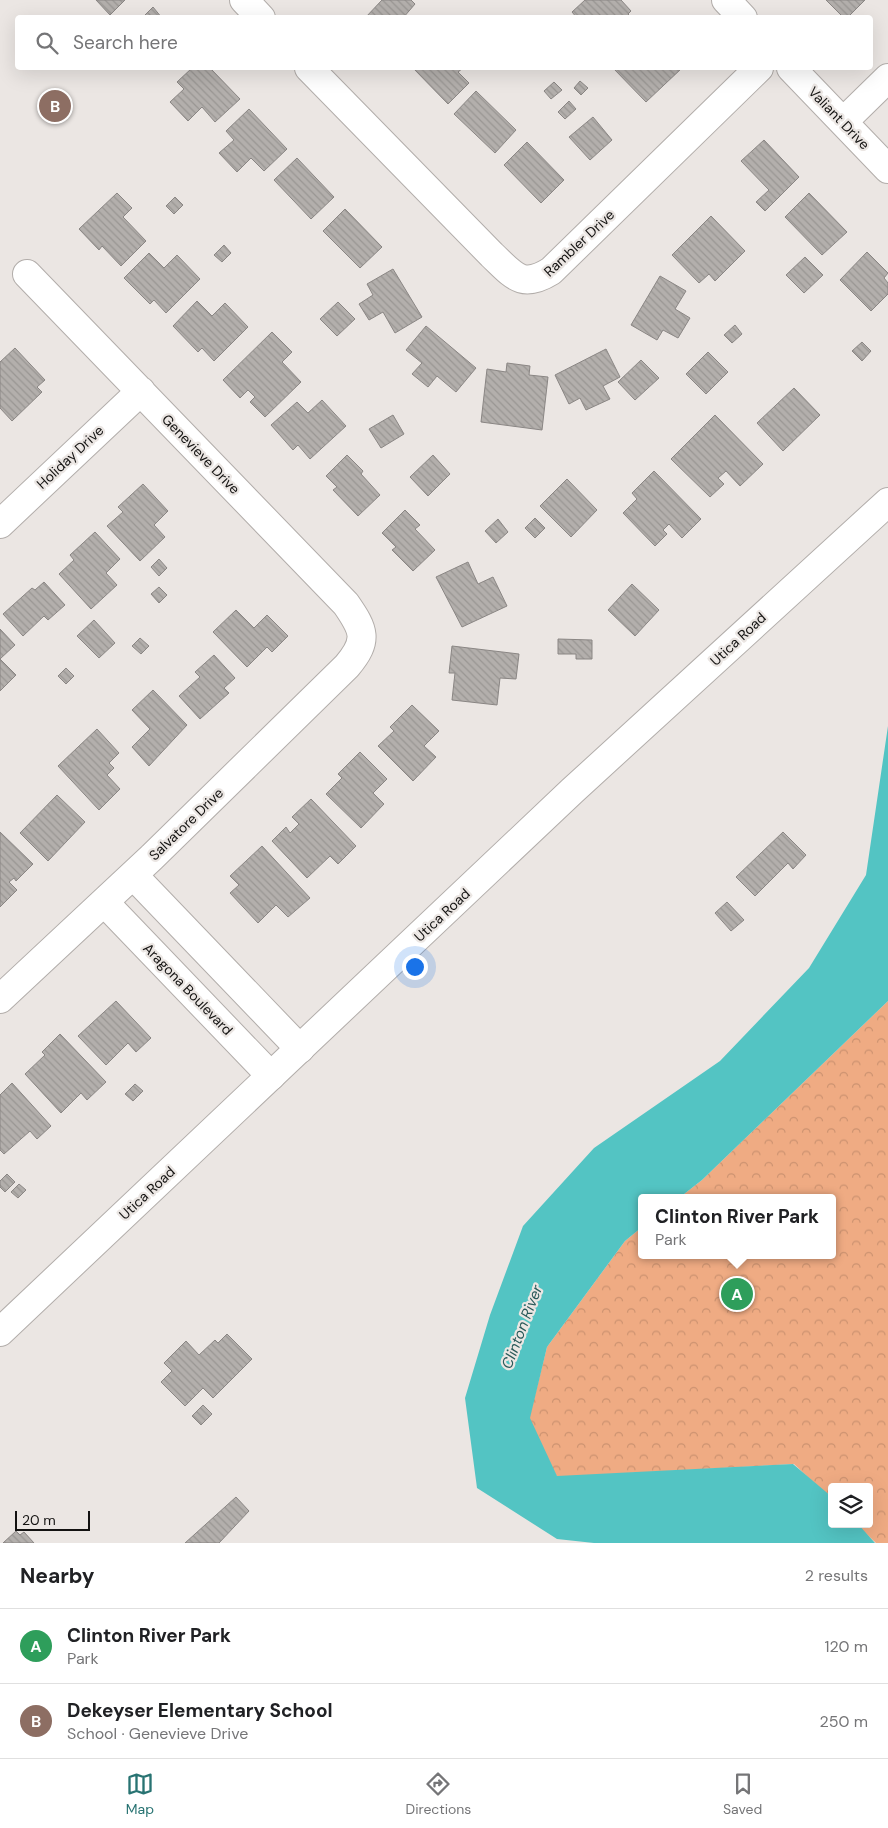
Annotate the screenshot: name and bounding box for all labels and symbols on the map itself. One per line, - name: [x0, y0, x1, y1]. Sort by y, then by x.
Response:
- street label: Valiant Drive: [804, 83, 874, 153]
- pin: B: [39, 87, 71, 125]
- street label: Rambler Drive: [540, 206, 618, 280]
- street label: Genevieve Drive: [158, 410, 244, 498]
- street label: Holiday Drive: [33, 421, 107, 493]
- street label: Utica Road: [706, 609, 770, 669]
- street label: Salvatore Drive: [145, 784, 227, 864]
- street label: Utica Road: [410, 885, 474, 945]
- street label: Aragona Boulevard: [139, 939, 237, 1039]
- your location: [402, 954, 428, 980]
- street label: Utica Road: [115, 1163, 179, 1223]
- pin: A: [721, 1275, 753, 1313]
- water label: Clinton River: [497, 1282, 547, 1372]
- scale bar: [15, 1508, 90, 1531]

